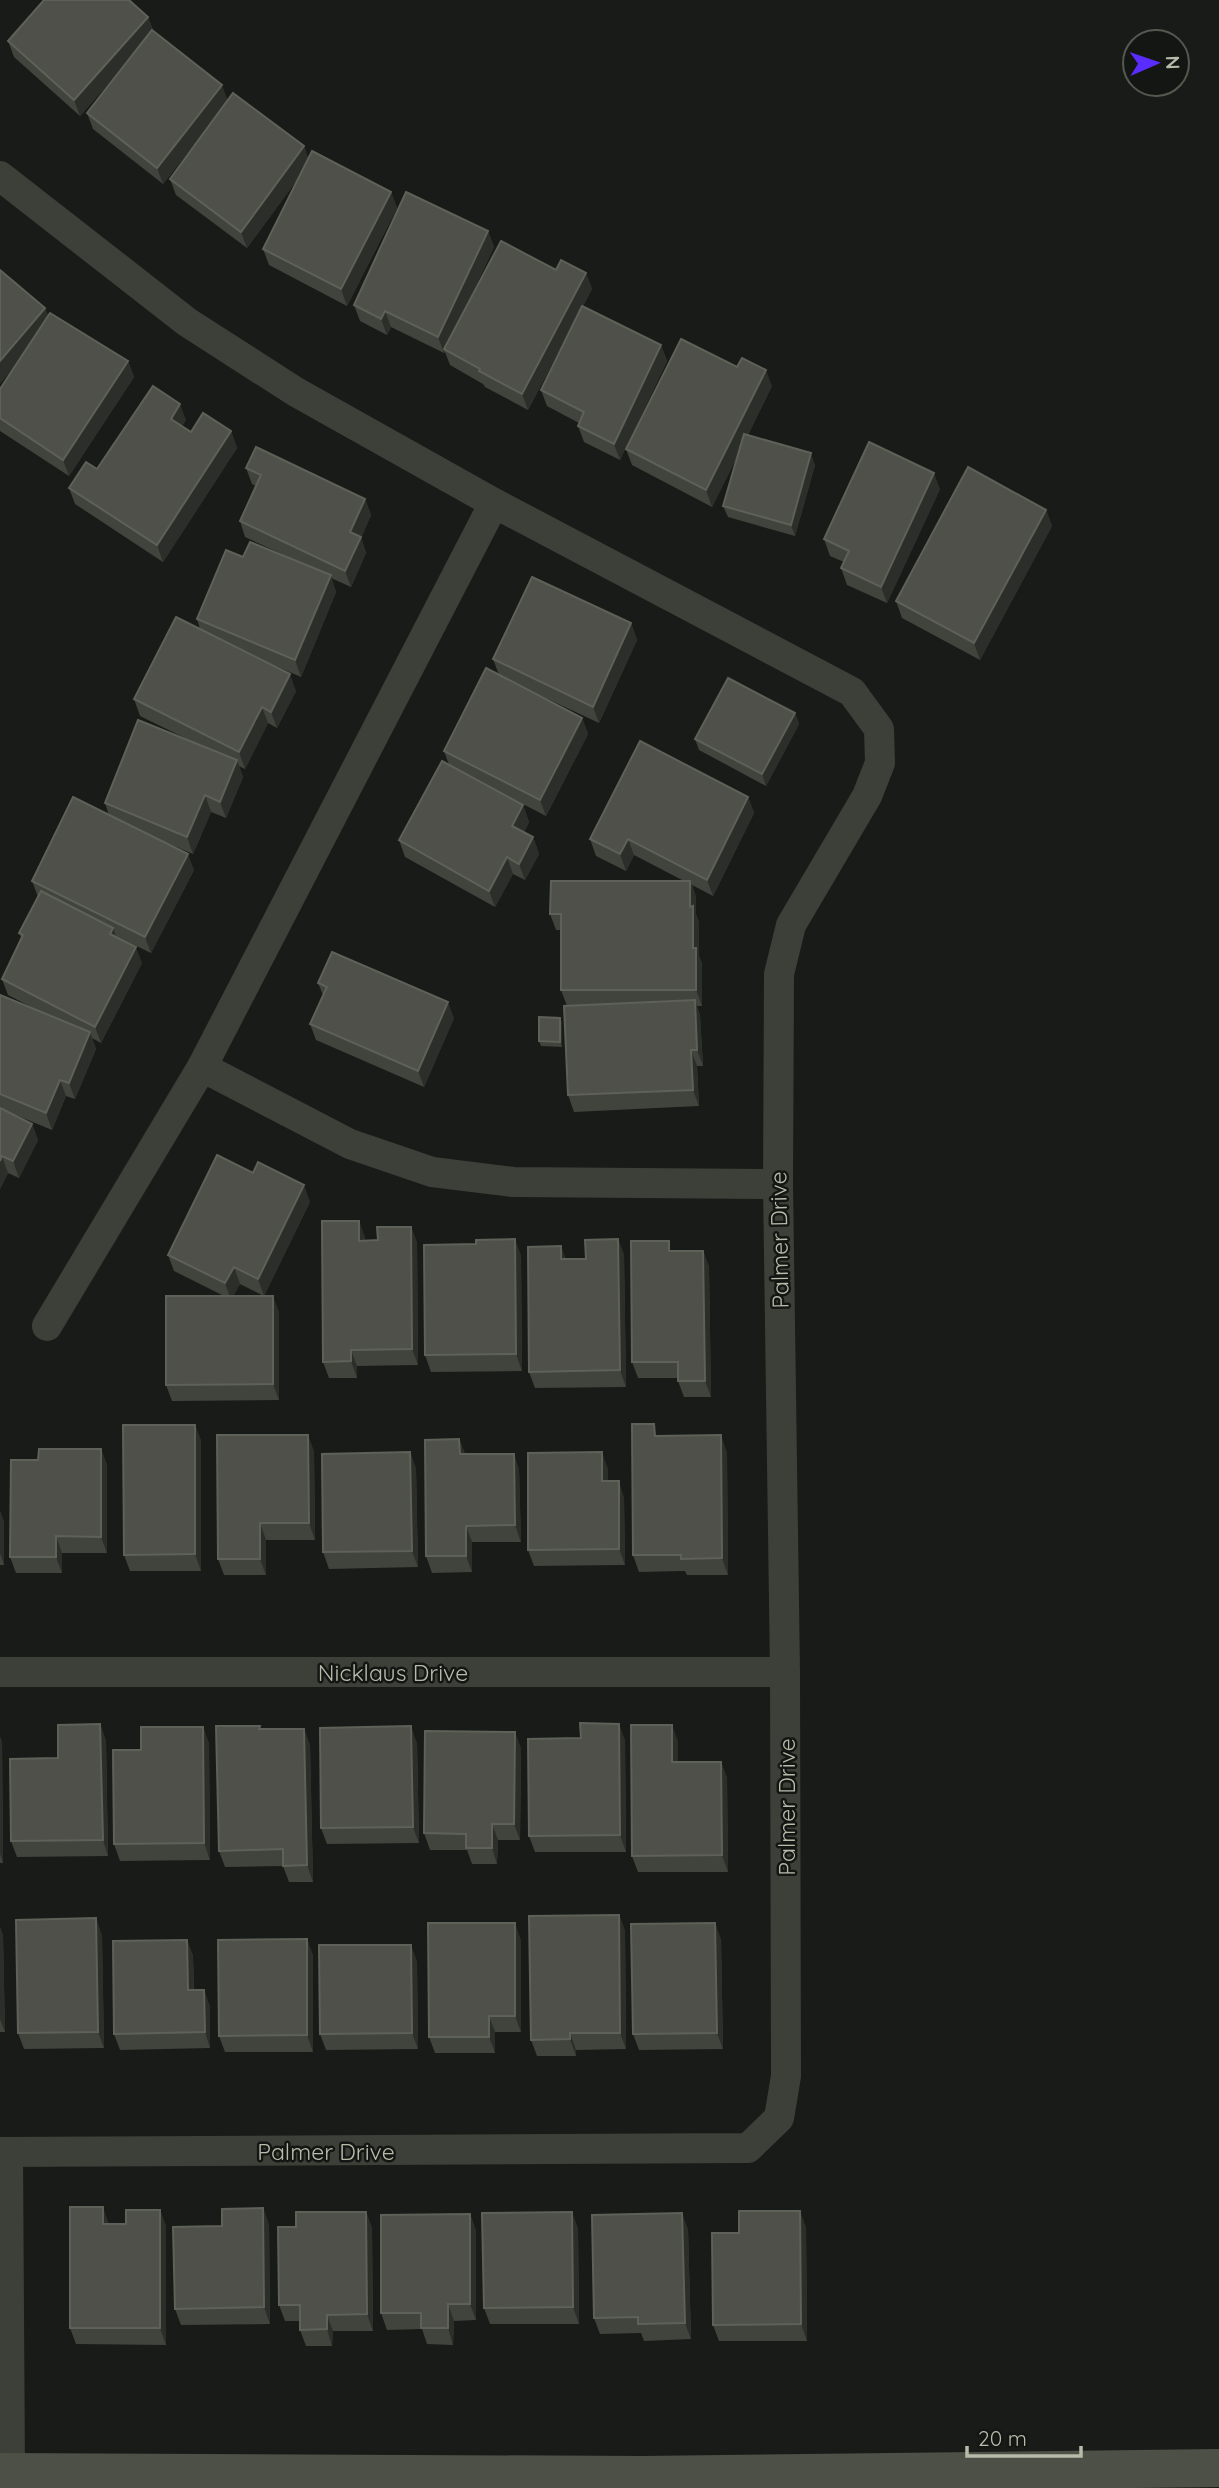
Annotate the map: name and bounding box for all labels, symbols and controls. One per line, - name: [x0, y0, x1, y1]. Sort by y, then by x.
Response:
- north arrow: [1121, 28, 1191, 98]
- text: N: [1161, 55, 1185, 70]
- street label: Palmer Drive: [763, 1171, 795, 1309]
- street label: Nicklaus Drive: [318, 1658, 468, 1687]
- street label: Palmer Drive: [772, 1738, 801, 1876]
- street label: Palmer Drive: [257, 2137, 395, 2166]
- scale bar: [967, 2414, 1081, 2458]
- text: 20 m: [978, 2425, 1027, 2451]

